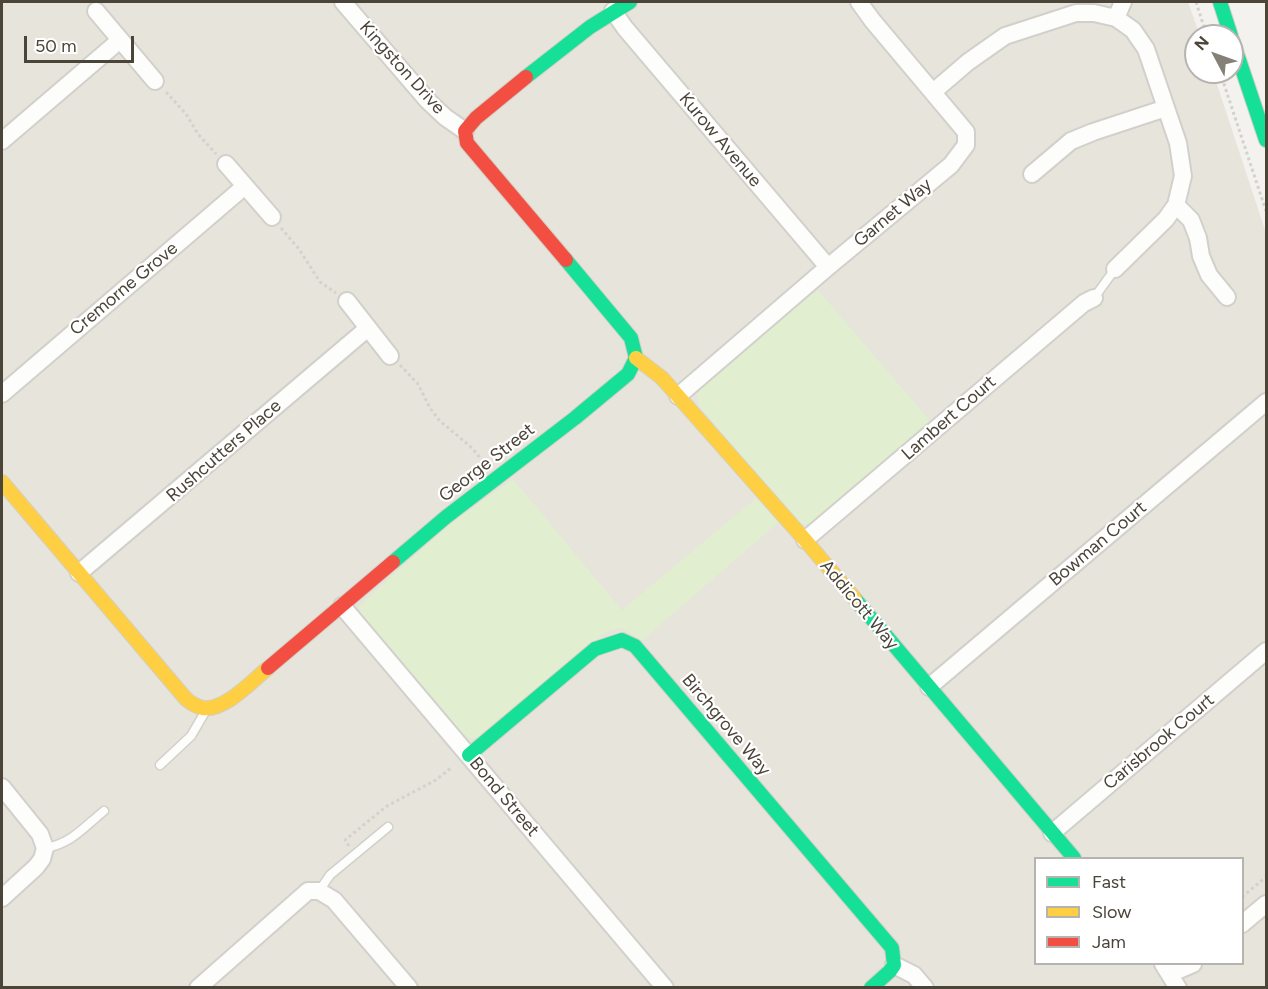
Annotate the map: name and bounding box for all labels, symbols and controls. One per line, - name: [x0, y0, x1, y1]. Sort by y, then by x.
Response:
- street label: Kingston Drive: [355, 17, 449, 119]
- scale bar: [27, 24, 136, 62]
- north arrow: [1184, 24, 1244, 84]
- text: N: [1190, 32, 1213, 54]
- text: 50 m: [35, 35, 77, 57]
- street label: Kurow Avenue: [674, 88, 766, 192]
- street label: Garnet Way: [850, 174, 936, 252]
- street label: Cremorne Grove: [66, 238, 182, 340]
- street label: Lambert Court: [897, 371, 1001, 465]
- street label: Rushcutters Place: [162, 395, 286, 507]
- street label: George Street: [435, 419, 539, 507]
- street label: Bowman Court: [1045, 497, 1151, 591]
- street label: Addicott Way: [815, 556, 903, 654]
- street label: Birchgrove Way: [677, 670, 775, 780]
- street label: Carisbrook Court: [1099, 689, 1219, 795]
- street label: Bond Street: [465, 753, 543, 841]
- legend: [1034, 857, 1244, 965]
- text: Fast: [1092, 871, 1126, 893]
- text: Slow: [1092, 901, 1131, 923]
- text: Jam: [1092, 931, 1126, 953]

